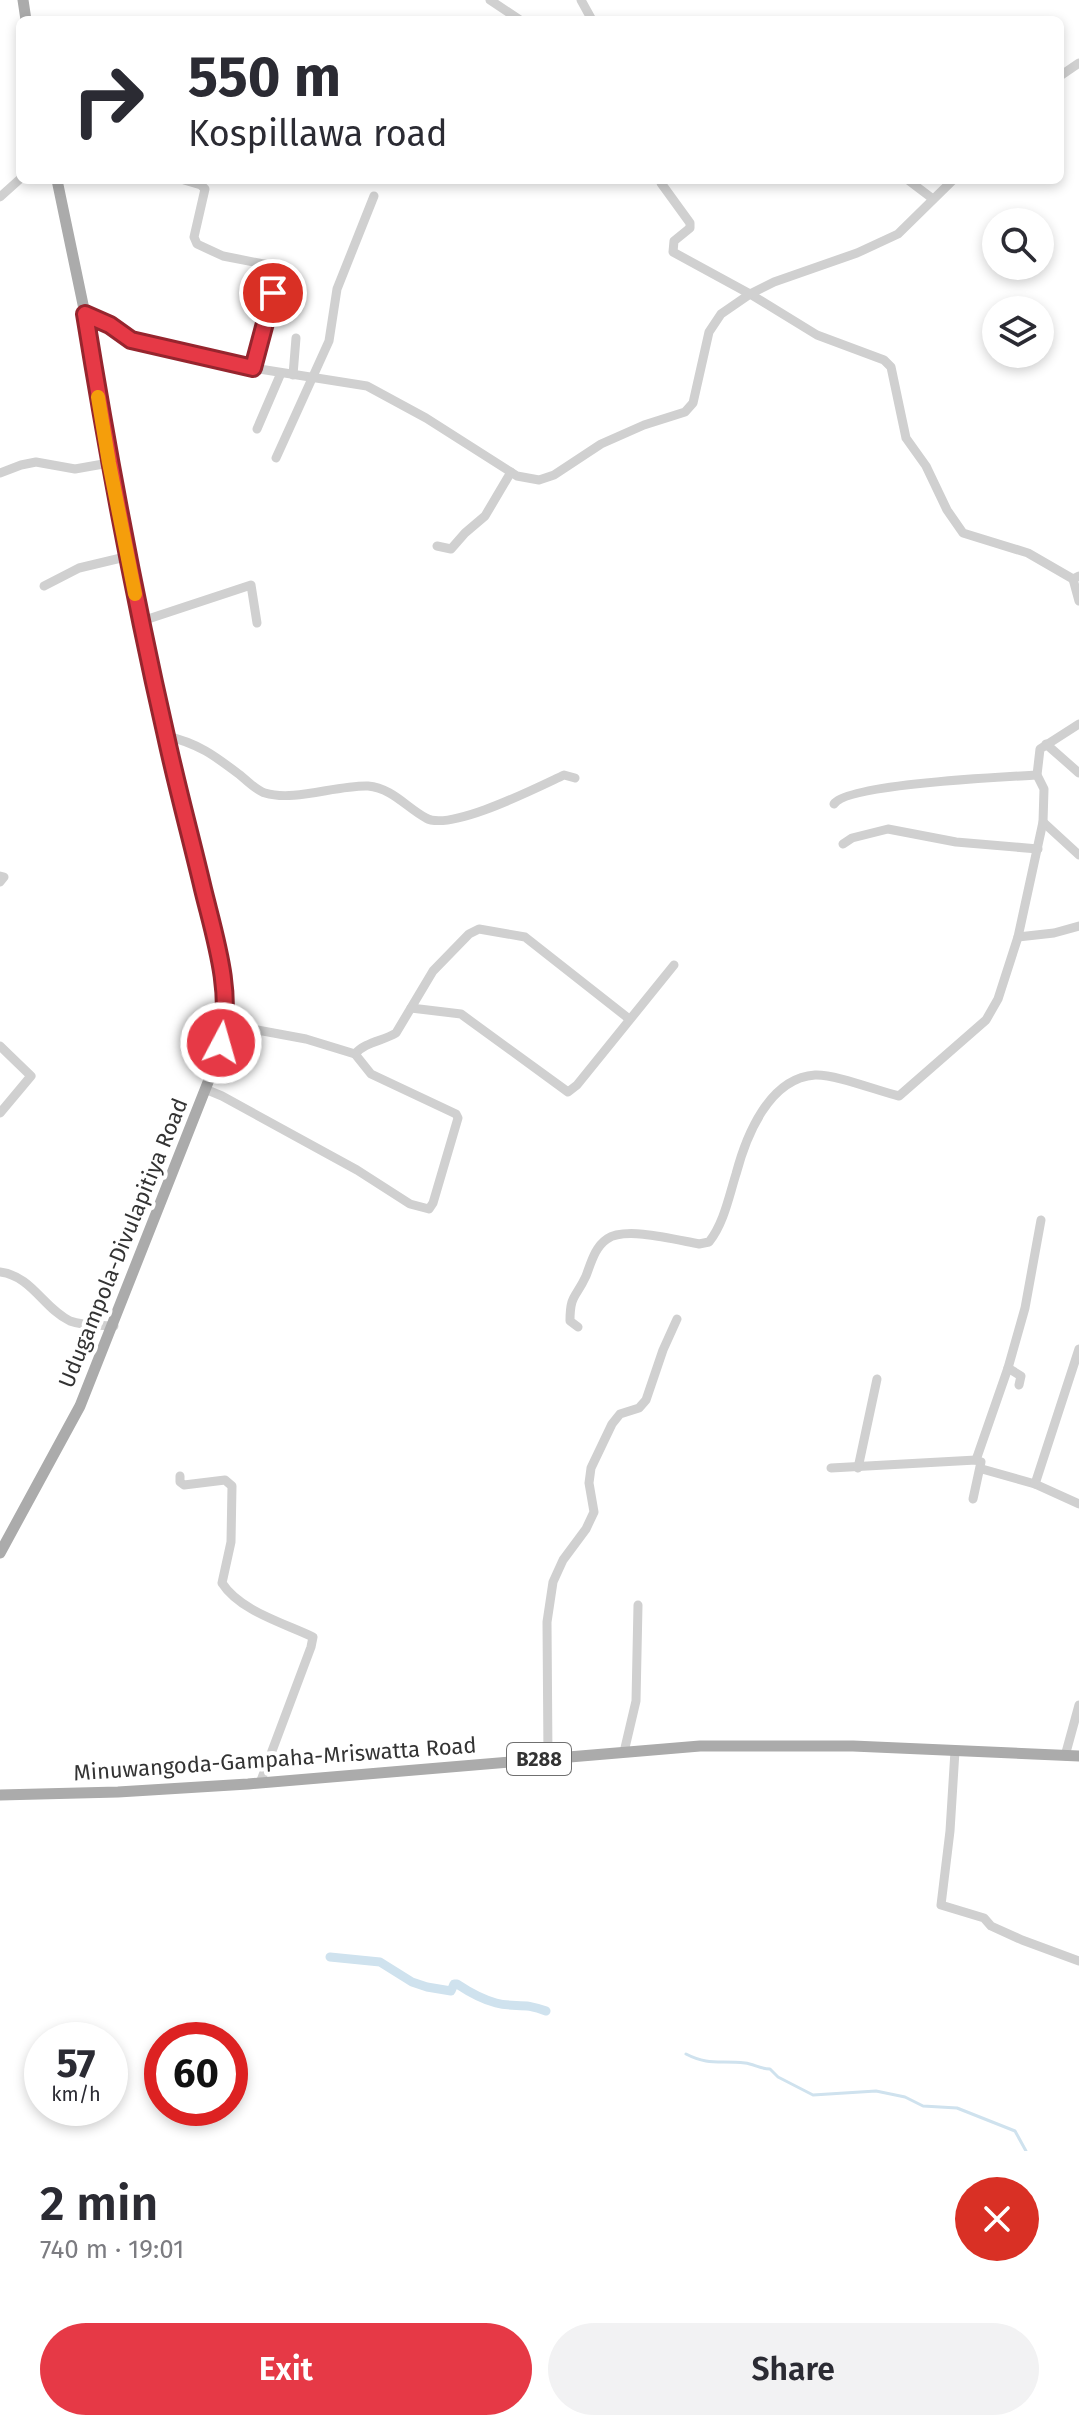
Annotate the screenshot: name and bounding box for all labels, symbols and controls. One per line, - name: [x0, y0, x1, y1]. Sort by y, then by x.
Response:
- text: 550 m: [188, 44, 341, 111]
- icon: right: [56, 48, 160, 152]
- text: Kospillawa road: [188, 112, 448, 156]
- map controls: [982, 208, 1054, 368]
- button: search: [982, 208, 1054, 280]
- pin: [239, 259, 307, 327]
- icon: arrive: [251, 271, 295, 315]
- button: layers: [982, 296, 1054, 368]
- position arrow: [179, 1001, 263, 1085]
- street label: Udugampola-Divulapitiya Road: [52, 1094, 194, 1392]
- street label: Minuwangoda-Gampaha-Mriswatta Road: [73, 1731, 477, 1787]
- road number: B288: [507, 1743, 571, 1775]
- speed limit sign: 60: [144, 2022, 248, 2126]
- text: 57: [56, 2040, 96, 2088]
- text: km/h: [51, 2082, 101, 2106]
- text: 2 min: [40, 2175, 158, 2233]
- button: close: [955, 2177, 1039, 2261]
- text: 740 m · 19:01: [40, 2234, 184, 2265]
- button: Exit: [40, 2323, 532, 2415]
- button: Share: [548, 2323, 1039, 2415]

